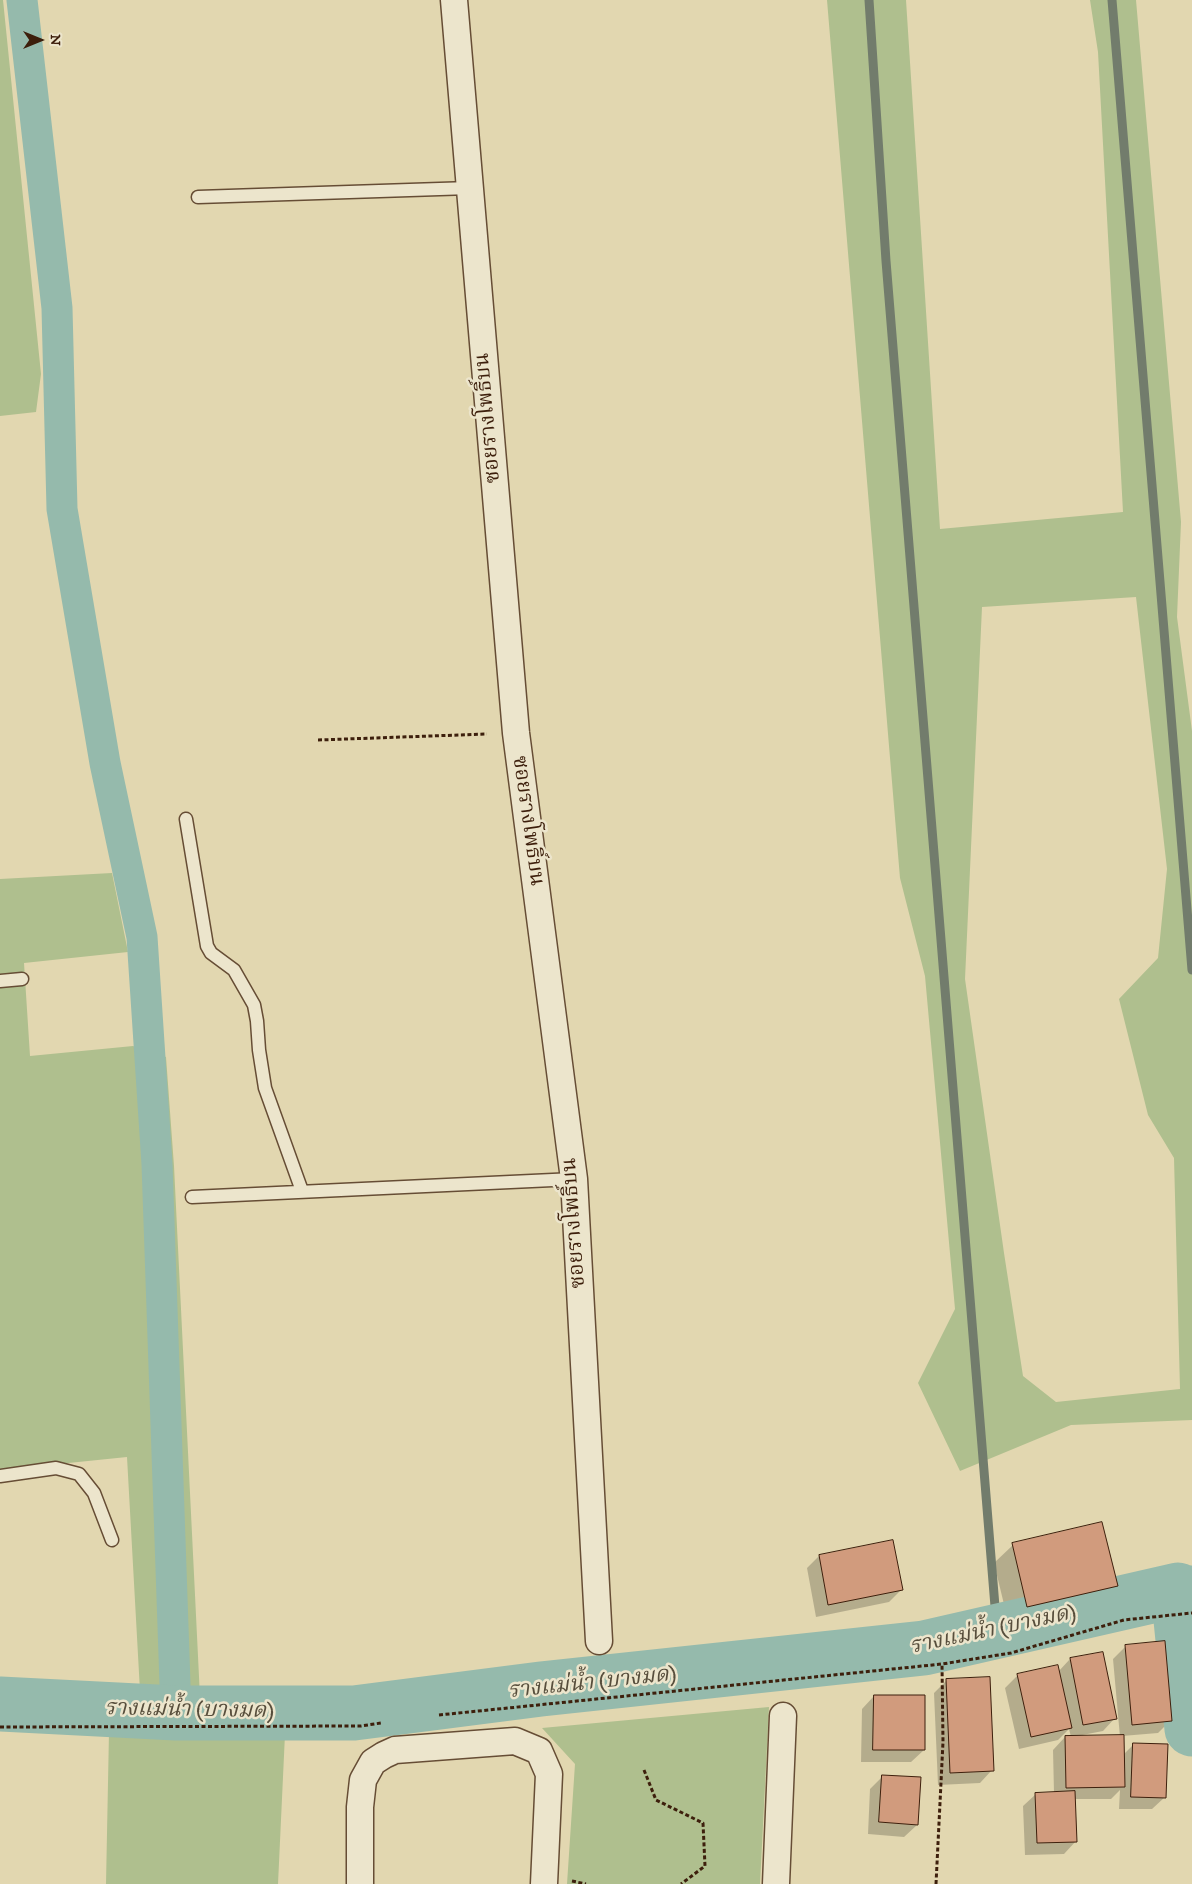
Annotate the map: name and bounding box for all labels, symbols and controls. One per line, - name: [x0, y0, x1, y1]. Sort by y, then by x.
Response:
- north arrow: [15, 15, 65, 65]
- text: N: [46, 34, 64, 46]
- street label: ซอยรางโพธิ์บน: [471, 352, 507, 484]
- street label: ซอยรางโพธิ์บน: [505, 754, 549, 888]
- street label: ซอยรางโพธิ์บน: [558, 1157, 592, 1289]
- water label: รางแม่น้ำ (บางมด): [908, 1601, 1078, 1661]
- water label: รางแม่น้ำ (บางมด): [507, 1662, 677, 1706]
- water label: รางแม่น้ำ (บางมด): [104, 1696, 274, 1726]

